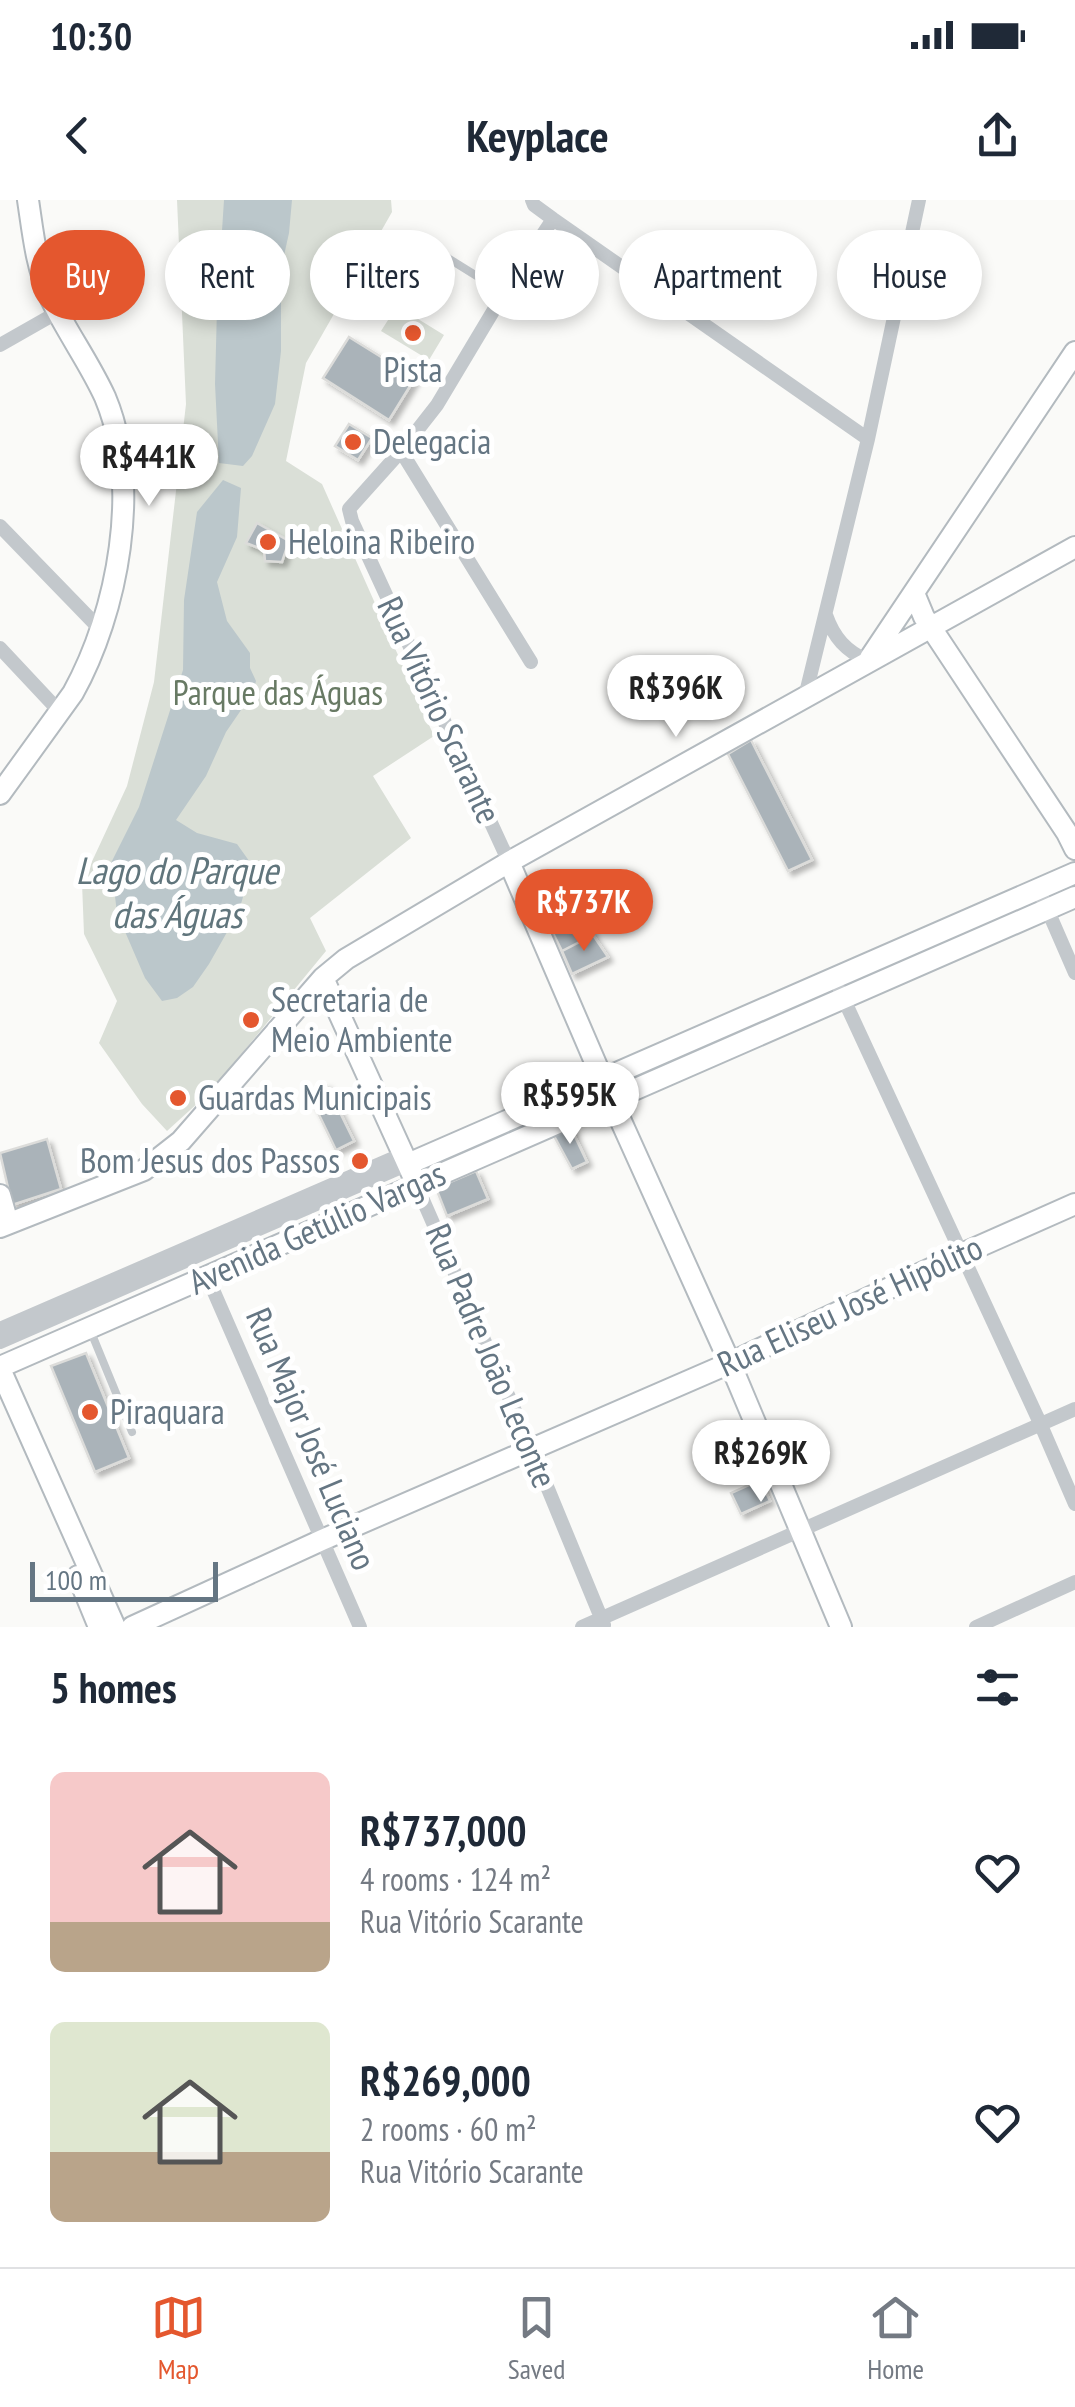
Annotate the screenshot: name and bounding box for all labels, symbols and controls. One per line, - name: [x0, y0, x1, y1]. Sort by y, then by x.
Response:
- text: 10:30: [50, 11, 132, 60]
- text: Keyplace: [466, 106, 609, 164]
- icon: back: [50, 108, 105, 163]
- icon: share: [970, 108, 1025, 163]
- chip: Buy: [30, 230, 145, 320]
- chip: Rent: [165, 230, 290, 320]
- chip: Filters: [310, 230, 455, 320]
- chip: New: [475, 230, 599, 320]
- chip: Apartment: [619, 230, 817, 320]
- chip: House: [837, 230, 982, 320]
- marker: Pista: [402, 322, 424, 344]
- place label: Pista: [384, 346, 442, 392]
- place label: Delegacia: [373, 418, 491, 464]
- pin: R$441K: [68, 424, 230, 509]
- marker: Delegacia: [342, 431, 364, 453]
- text: R$441K: [102, 435, 196, 477]
- place label: Heloina Ribeiro: [288, 518, 475, 564]
- marker: Heloina Ribeiro: [257, 531, 279, 553]
- street label: Rua Vitório Scarante: [367, 589, 512, 830]
- pin: R$396K: [595, 655, 757, 740]
- text: R$396K: [629, 666, 723, 708]
- park label: Parque das Águas: [173, 669, 383, 715]
- water label: Lago do Parque das Águas: [76, 845, 281, 938]
- pin: R$737K: [503, 869, 665, 954]
- text: R$737K: [537, 880, 631, 922]
- place label: Secretaria de Meio Ambiente: [271, 976, 453, 1062]
- marker: Secretaria de Meio Ambiente: [240, 1009, 262, 1031]
- pin: R$595K: [489, 1062, 651, 1147]
- text: R$595K: [523, 1073, 617, 1115]
- place label: Guardas Municipais: [198, 1074, 432, 1120]
- marker: Guardas Municipais: [167, 1087, 189, 1109]
- place label: Bom Jesus dos Passos: [80, 1137, 340, 1183]
- street label: Avenida Getúlio Vargas: [181, 1150, 452, 1304]
- marker: Bom Jesus dos Passos: [349, 1150, 371, 1172]
- street label: Rua Padre João Leconte: [416, 1217, 568, 1495]
- street label: Rua Eliseu José Hipólito: [710, 1224, 989, 1387]
- street label: Rua Major José Luciano: [236, 1301, 388, 1577]
- place label: Piraquara: [110, 1388, 225, 1434]
- marker: Piraquara: [79, 1401, 101, 1423]
- pin: R$269K: [680, 1420, 842, 1505]
- text: R$269K: [714, 1431, 808, 1473]
- scale bar: [30, 1557, 218, 1602]
- text: 100 m: [45, 1561, 107, 1598]
- text: 5 homes: [50, 1660, 177, 1715]
- icon: filters: [970, 1660, 1025, 1715]
- text: R$737,000: [360, 1803, 527, 1858]
- icon: home: [130, 1812, 250, 1932]
- icon: heart: [970, 1845, 1025, 1900]
- text: 4 rooms · 124 m²: [360, 1858, 551, 1900]
- text: Rua Vitório Scarante: [360, 1900, 584, 1942]
- text: R$269,000: [360, 2053, 531, 2108]
- icon: home: [130, 2062, 250, 2182]
- icon: heart: [970, 2095, 1025, 2150]
- text: 2 rooms · 60 m²: [360, 2108, 537, 2150]
- text: Rua Vitório Scarante: [360, 2150, 584, 2192]
- tab: Map: [151, 2290, 206, 2387]
- tab: Saved: [508, 2290, 565, 2387]
- tab: Home: [867, 2290, 924, 2387]

